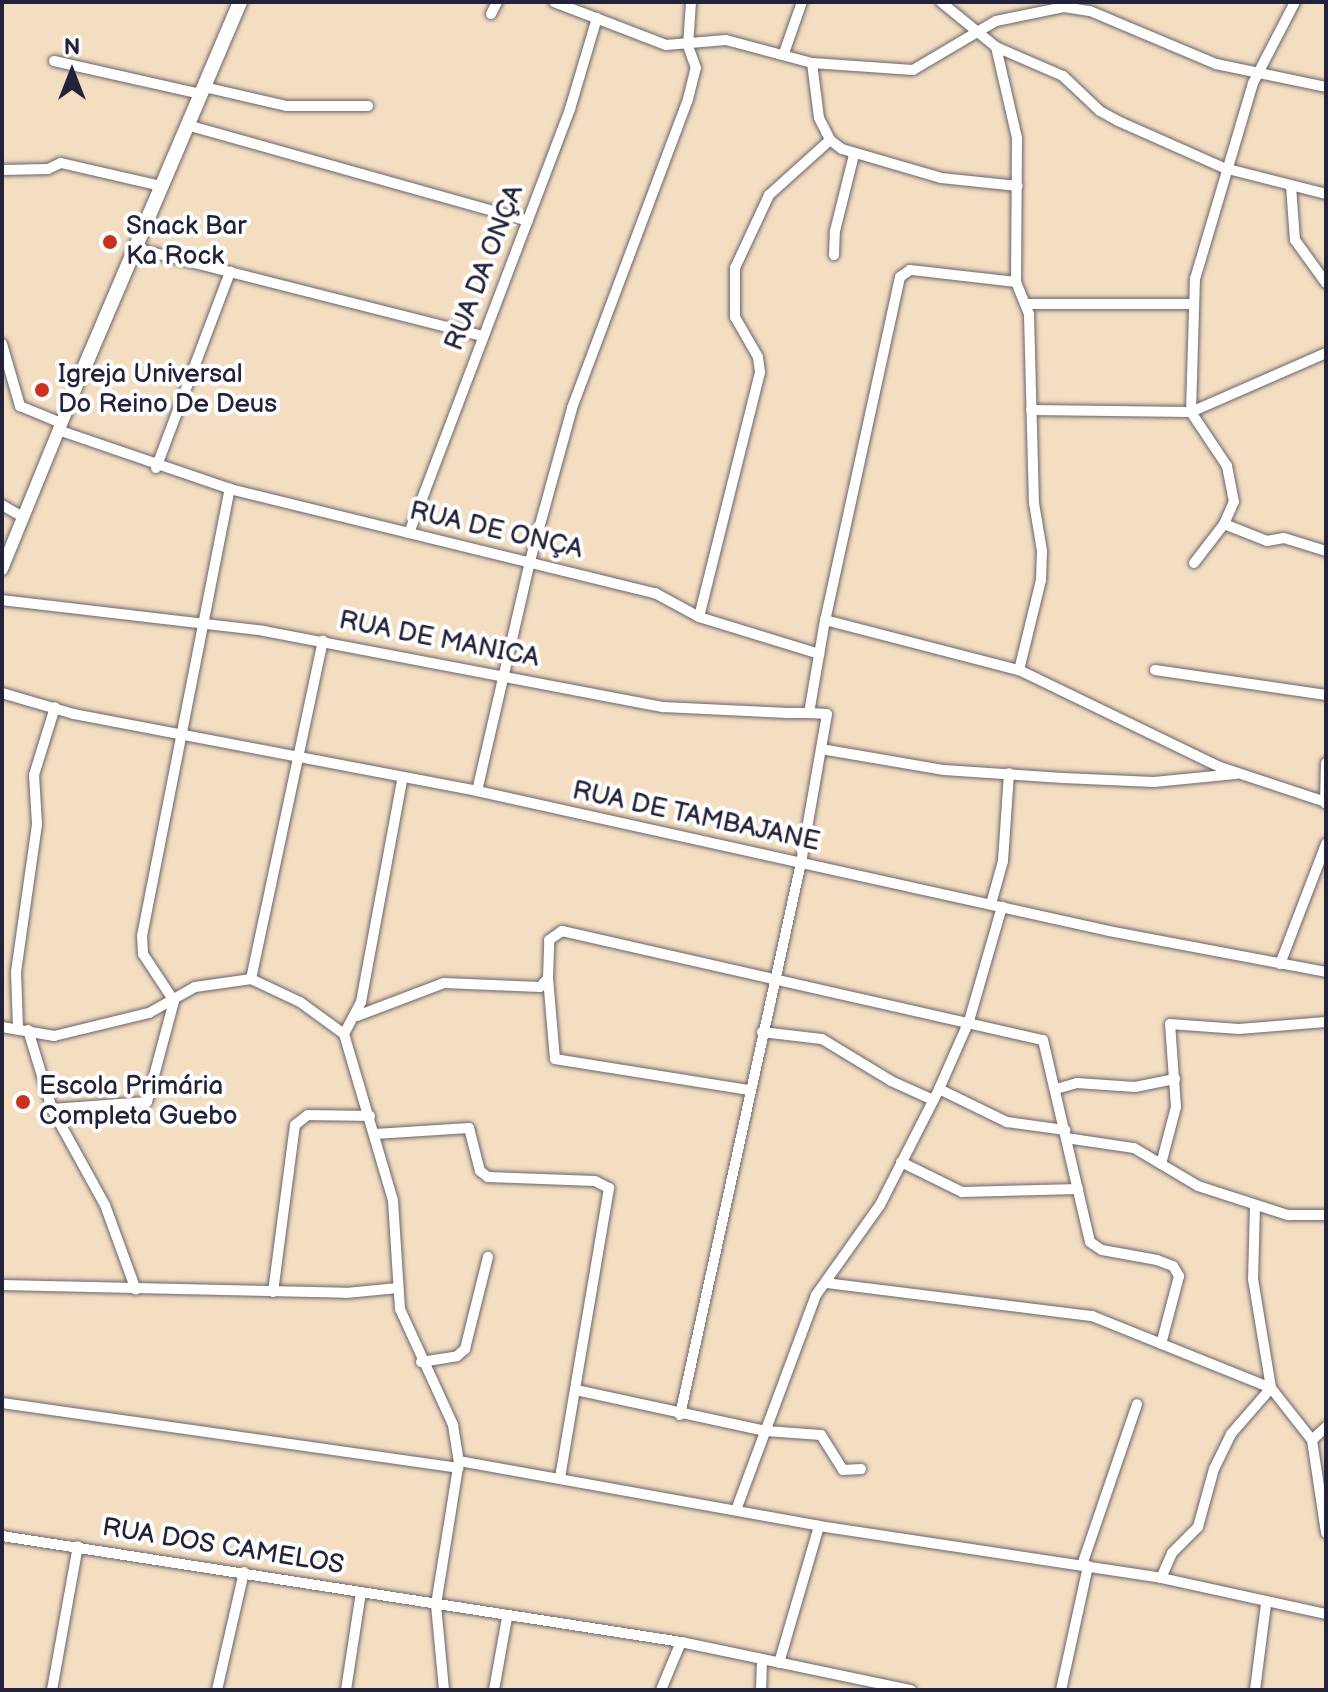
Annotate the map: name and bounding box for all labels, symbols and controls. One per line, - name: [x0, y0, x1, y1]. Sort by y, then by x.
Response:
- north arrow: [32, 32, 112, 112]
- text: N: [64, 34, 80, 61]
- street label: RUA DA ONÇA: [439, 181, 531, 355]
- place label: Snack Bar Ka Rock: [126, 211, 247, 272]
- marker: Snack Bar Ka Rock: [101, 233, 119, 251]
- place label: Igreja Universal Do Reino De Deus: [58, 359, 277, 420]
- marker: Igreja Universal Do Reino De Deus: [33, 381, 51, 399]
- street label: RUA DE ONÇA: [406, 496, 586, 566]
- street label: RUA DE MANICA: [336, 605, 542, 675]
- street label: RUA DE TAMBAJANE: [569, 775, 823, 859]
- place label: Escola Primária Completa Guebo: [39, 1071, 238, 1132]
- marker: Escola Primária Completa Guebo: [14, 1093, 32, 1111]
- street label: RUA DOS CAMELOS: [100, 1512, 346, 1582]

